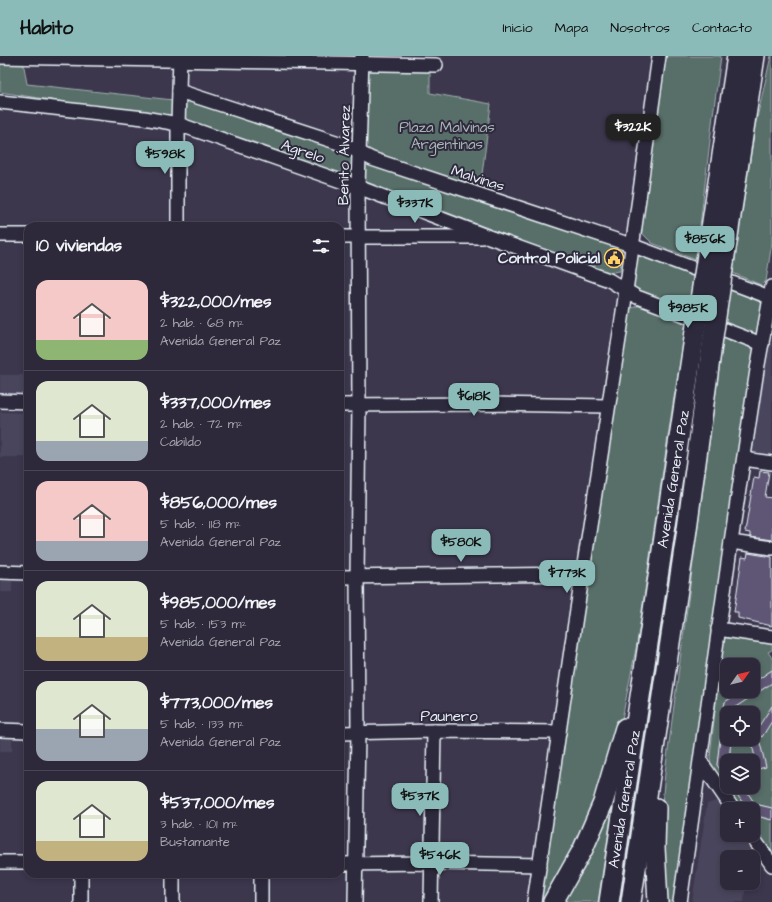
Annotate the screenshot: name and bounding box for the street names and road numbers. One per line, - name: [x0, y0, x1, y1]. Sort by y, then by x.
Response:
- street label: Benito Álvarez: [333, 104, 356, 205]
- street label: Agrelo: [278, 134, 328, 170]
- street label: Malvinas: [448, 160, 508, 197]
- street label: Avenida General Paz: [652, 408, 695, 550]
- street label: Paunero: [420, 706, 478, 727]
- street label: Avenida General Paz: [603, 728, 646, 870]

